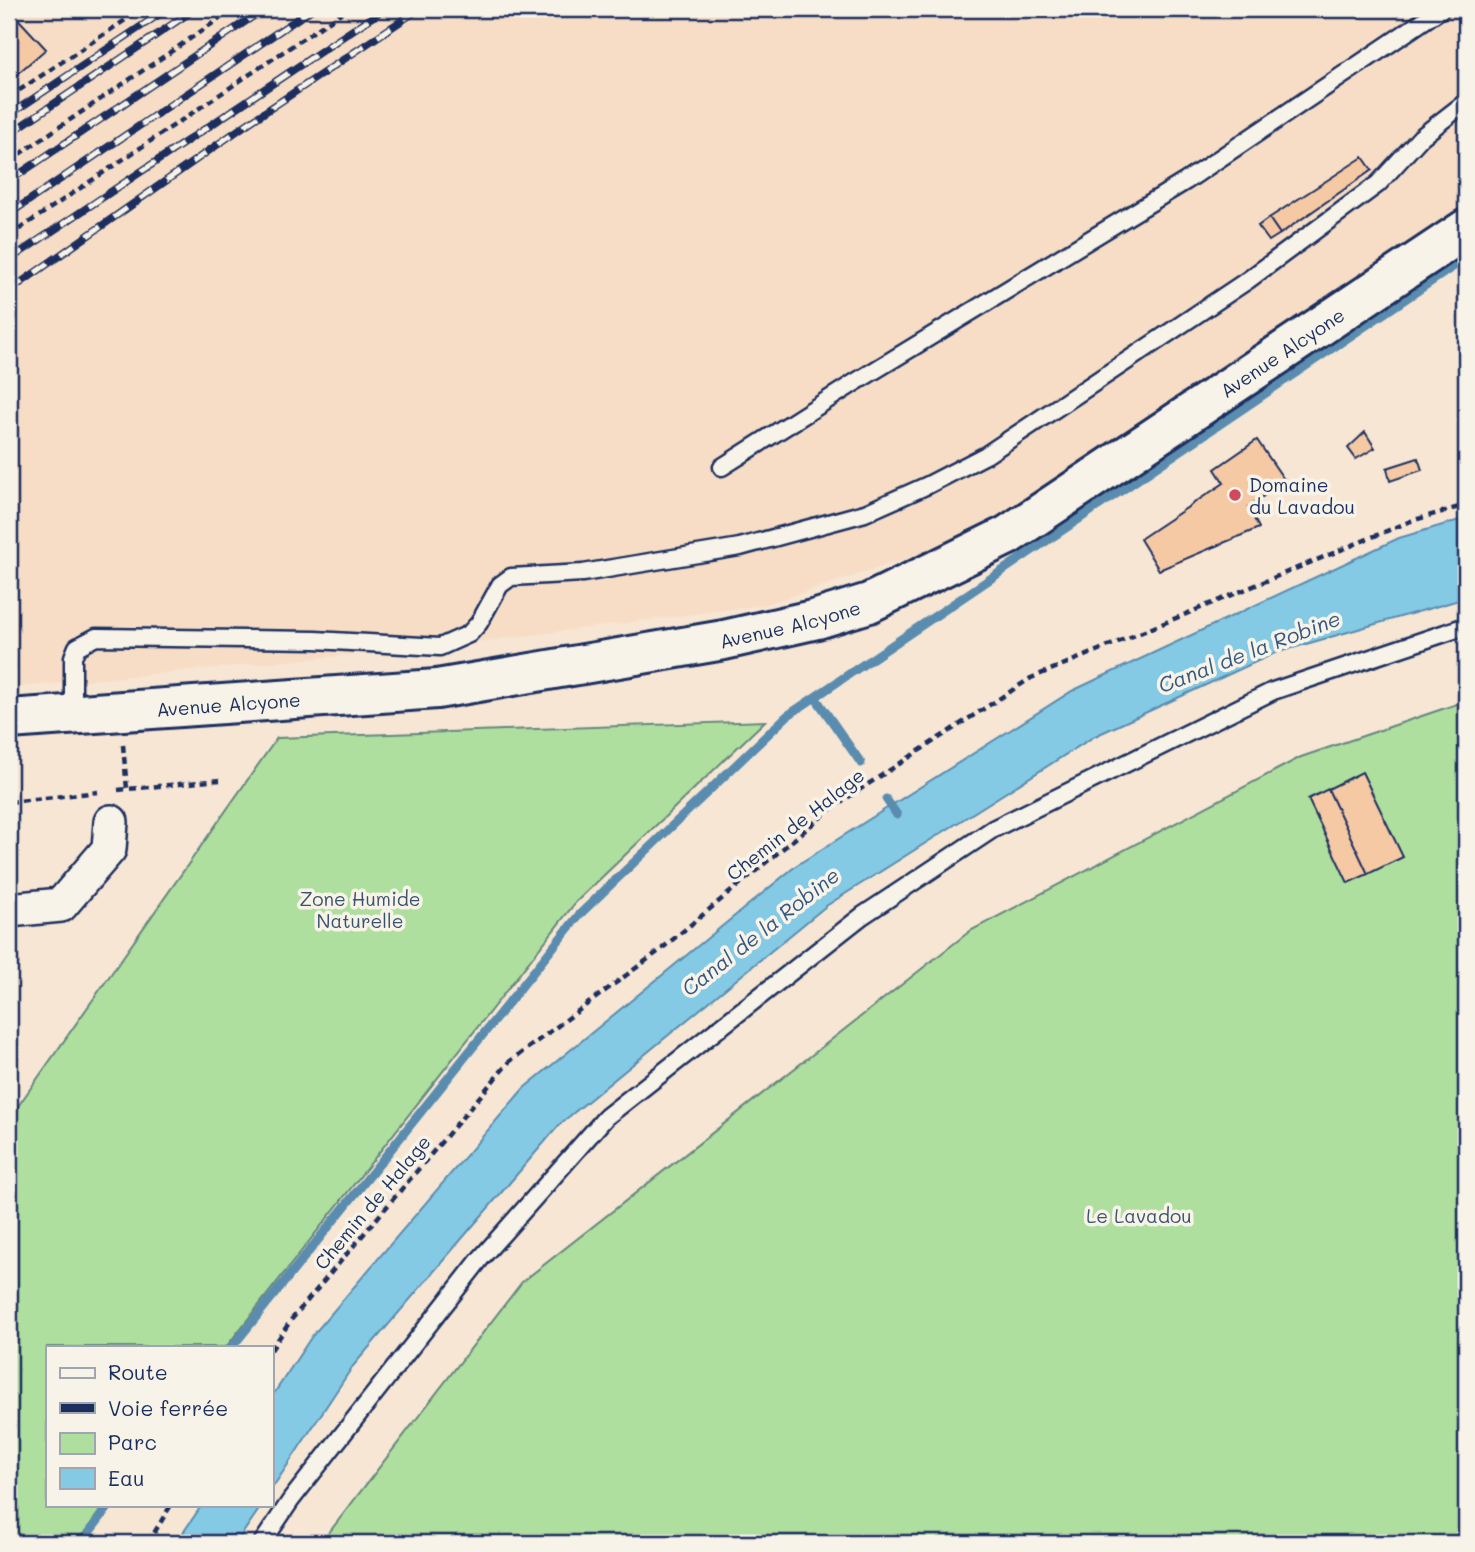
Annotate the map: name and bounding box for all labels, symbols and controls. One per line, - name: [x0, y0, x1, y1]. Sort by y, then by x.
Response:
- street label: Avenue Alcyone: [1215, 302, 1349, 403]
- place label: Domaine du Lavadou: [1249, 472, 1355, 519]
- marker: Domaine du Lavadou: [1227, 487, 1243, 503]
- street label: Avenue Alcyone: [717, 594, 863, 653]
- water label: Canal de la Robine: [1154, 604, 1344, 698]
- street label: Avenue Alcyone: [156, 686, 301, 721]
- street label: Chemin de Halage: [721, 762, 869, 886]
- water label: Canal de la Robine: [676, 861, 844, 1001]
- park label: Zone Humide Naturelle: [299, 886, 421, 933]
- street label: Chemin de Halage: [308, 1130, 436, 1274]
- park label: Le Lavadou: [1086, 1203, 1192, 1228]
- legend: [46, 1346, 273, 1506]
- text: Route: [108, 1358, 168, 1385]
- text: Voie ferrée: [108, 1394, 228, 1421]
- text: Parc: [108, 1428, 157, 1455]
- text: Eau: [108, 1464, 145, 1491]

